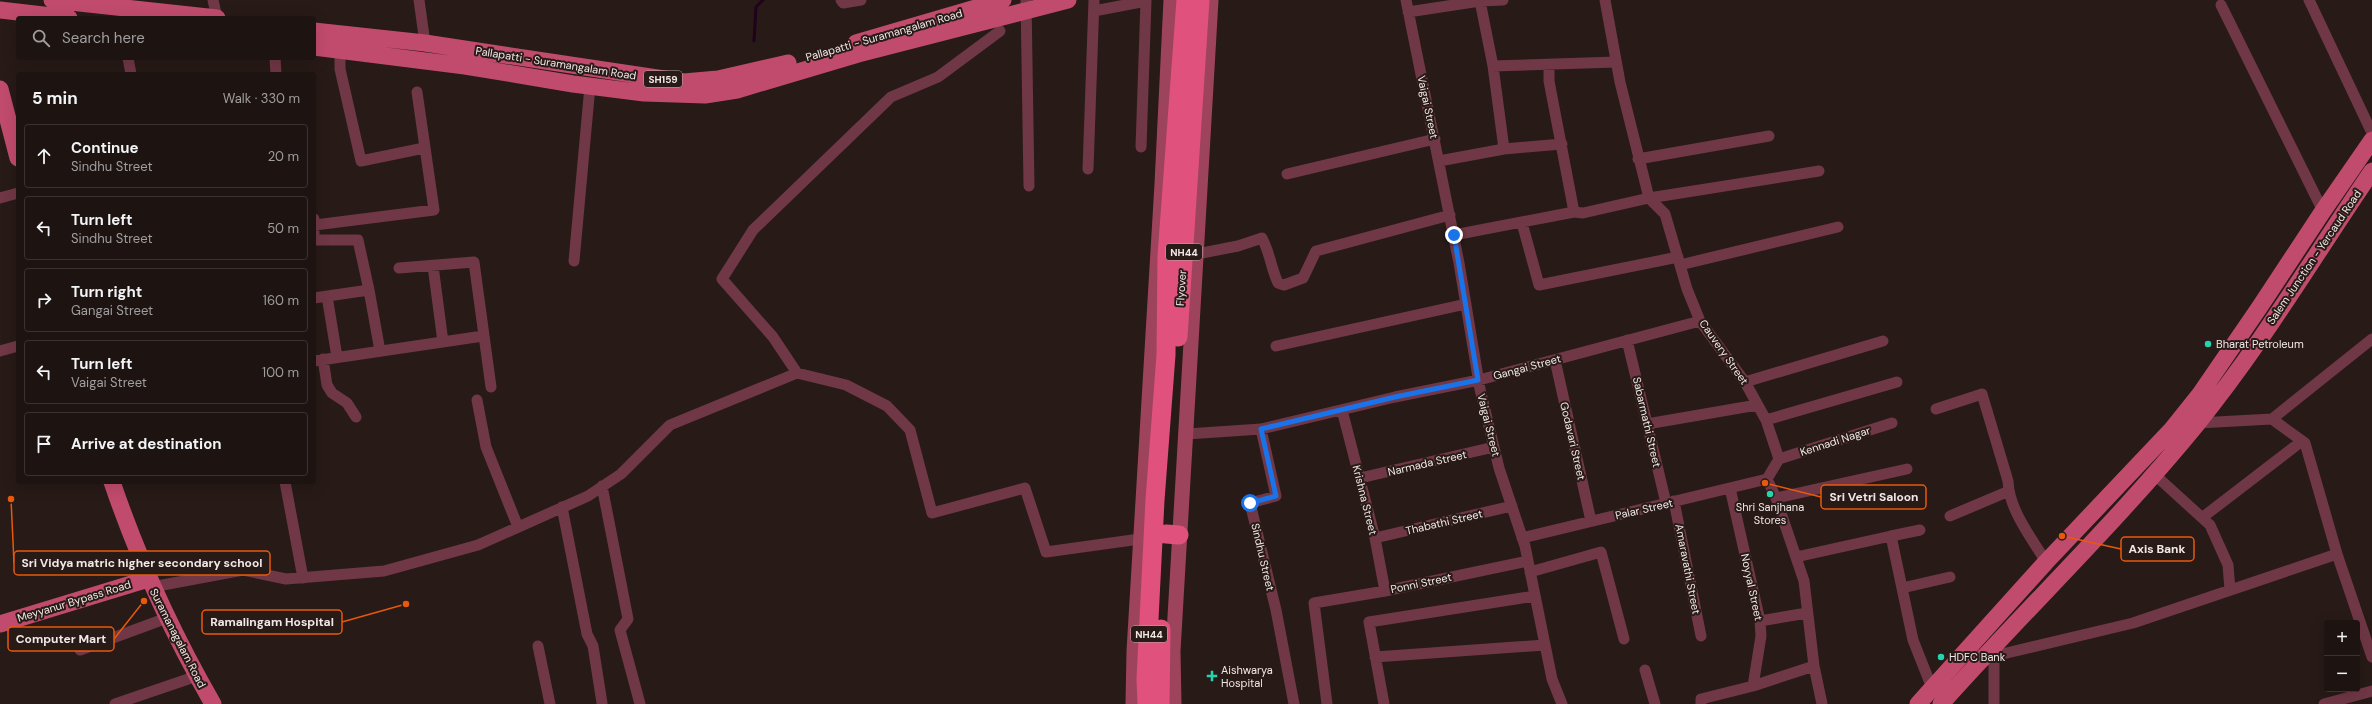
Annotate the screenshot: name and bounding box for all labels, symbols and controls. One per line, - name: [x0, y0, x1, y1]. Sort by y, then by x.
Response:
- street label: Pallapatti - Suramangalam Road: [804, 6, 964, 64]
- search box: [16, 16, 316, 60]
- icon: search: [30, 27, 52, 49]
- text: Search here: [62, 28, 145, 48]
- street label: Pallapatti - Suramangalam Road: [475, 43, 637, 83]
- road number: SH159: [644, 71, 682, 87]
- street label: Vaigai Street: [1414, 74, 1442, 140]
- text: 5 min: [32, 87, 78, 109]
- text: Walk · 330 m: [223, 90, 300, 107]
- text: Continue: [71, 138, 139, 158]
- icon: ahead: [33, 145, 55, 167]
- text: 20 m: [268, 148, 299, 165]
- text: Sindhu Street: [71, 158, 153, 175]
- street label: Salem Junction - Yercaud Road: [2264, 187, 2364, 327]
- text: Turn left: [71, 210, 132, 230]
- icon: left: [33, 217, 55, 239]
- text: 50 m: [267, 220, 299, 237]
- route end: [1445, 226, 1463, 244]
- text: Sindhu Street: [71, 230, 153, 247]
- road number: NH44: [1166, 244, 1202, 260]
- street label: Flyover: [1173, 270, 1189, 306]
- text: Turn right: [71, 282, 142, 302]
- icon: right: [33, 289, 55, 311]
- text: 160 m: [263, 292, 299, 309]
- text: Gangai Street: [71, 302, 153, 319]
- street label: Cauvery Street: [1696, 317, 1752, 387]
- place label: Bharat Petroleum: [2216, 337, 2304, 351]
- marker: Bharat Petroleum: [2203, 339, 2213, 349]
- street label: Gangai Street: [1492, 351, 1562, 383]
- text: Turn left: [71, 354, 132, 374]
- icon: left: [33, 361, 55, 383]
- text: 100 m: [262, 364, 299, 381]
- text: Vaigai Street: [71, 374, 147, 391]
- street label: Sabarmathi Street: [1630, 375, 1664, 469]
- street label: Vaigai Street: [1474, 392, 1504, 458]
- street label: Godavari Street: [1557, 401, 1589, 481]
- street label: Kennadi Nagar: [1798, 423, 1872, 459]
- icon: arrive: [33, 433, 55, 455]
- text: Arrive at destination: [71, 434, 222, 454]
- street label: Narmada Street: [1386, 447, 1468, 479]
- street label: Krishna Street: [1350, 464, 1380, 536]
- callout: Sri Vetri Saloon: [1821, 485, 1926, 509]
- marker: Shri Sanjhana Stores: [1765, 489, 1775, 499]
- text: Sri Vetri Saloon: [1830, 489, 1918, 505]
- route start: [1241, 494, 1259, 512]
- street label: Palar Street: [1614, 496, 1674, 522]
- place label: Shri Sanjhana Stores: [1736, 500, 1804, 527]
- street label: Thabathi Street: [1404, 506, 1484, 538]
- street label: Sindhu Street: [1248, 522, 1278, 592]
- street label: Amaravathi Street: [1672, 523, 1704, 615]
- callout: Axis Bank: [2121, 537, 2194, 561]
- text: Axis Bank: [2129, 541, 2185, 557]
- callout: Sri Vidya matric higher secondary school: [14, 551, 270, 575]
- street label: Noyyal Street: [1738, 552, 1766, 622]
- text: Sri Vidya matric higher secondary school: [22, 555, 262, 571]
- street label: Ponni Street: [1389, 570, 1453, 596]
- street label: Meyyanur Bypass Road: [16, 577, 133, 625]
- street label: Suramanagalam Road: [147, 586, 209, 690]
- callout: Ramalingam Hospital: [202, 610, 342, 634]
- text: Ramalingam Hospital: [210, 614, 334, 630]
- map controls: [2324, 620, 2360, 692]
- button: +: [2324, 620, 2360, 656]
- road number: NH44: [1131, 626, 1167, 642]
- callout: Computer Mart: [8, 627, 114, 651]
- text: Computer Mart: [16, 631, 106, 647]
- place label: HDFC Bank: [1949, 650, 2006, 664]
- marker: HDFC Bank: [1936, 652, 1946, 662]
- button: −: [2324, 656, 2360, 692]
- place label: Aishwarya Hospital: [1221, 663, 1273, 690]
- marker: Aishwarya Hospital: [1206, 670, 1218, 682]

